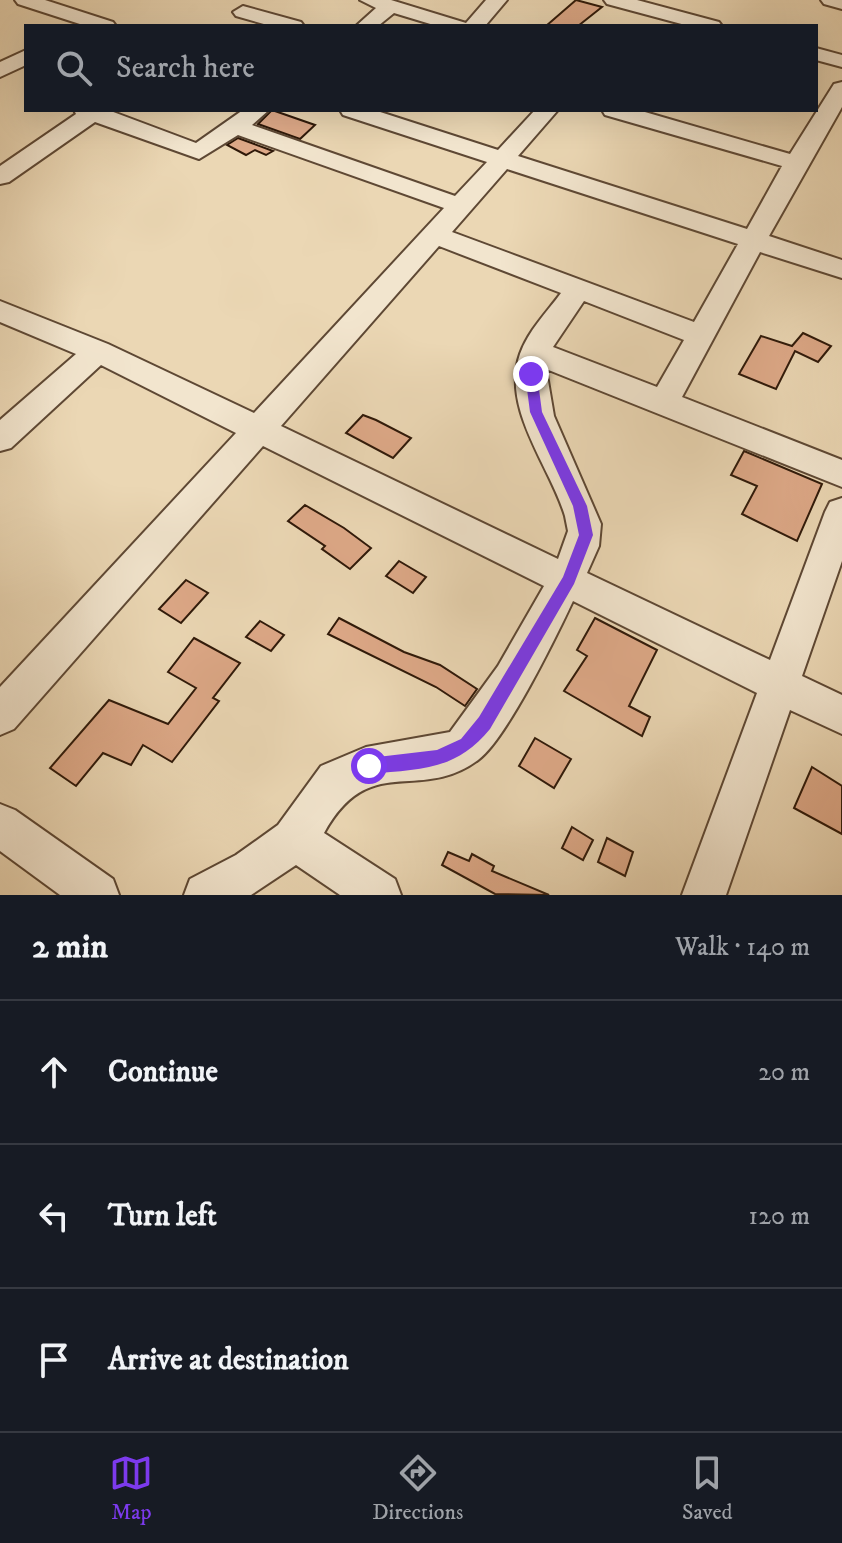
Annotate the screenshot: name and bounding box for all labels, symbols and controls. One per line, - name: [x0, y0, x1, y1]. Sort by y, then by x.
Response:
- search box: [24, 24, 818, 112]
- icon: search: [52, 46, 96, 90]
- text: Search here: [116, 50, 255, 87]
- route end: [513, 356, 549, 392]
- route start: [351, 748, 387, 784]
- text: 2 min: [32, 926, 108, 968]
- text: Walk · 140 m: [675, 931, 810, 964]
- icon: ahead: [32, 1050, 76, 1094]
- text: Continue: [108, 1054, 218, 1091]
- text: 20 m: [758, 1056, 810, 1089]
- icon: left: [32, 1194, 76, 1238]
- text: Turn left: [108, 1198, 217, 1235]
- text: 120 m: [749, 1200, 810, 1233]
- icon: arrive: [32, 1338, 76, 1382]
- text: Arrive at destination: [108, 1342, 349, 1379]
- tab: Map: [109, 1451, 153, 1526]
- tab: Directions: [372, 1451, 463, 1526]
- tab: Saved: [682, 1451, 733, 1526]

